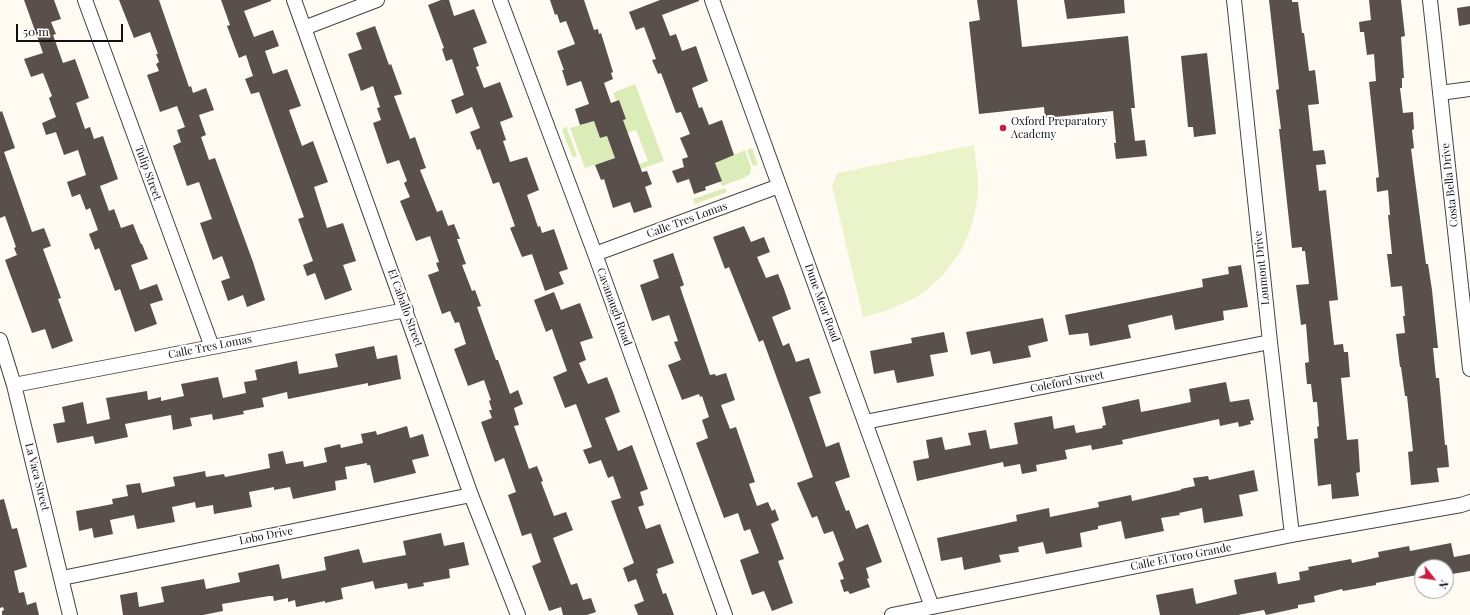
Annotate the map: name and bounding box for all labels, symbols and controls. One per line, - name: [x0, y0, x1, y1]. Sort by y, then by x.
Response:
- scale bar: [18, 16, 125, 42]
- text: 50 m: [23, 23, 49, 39]
- place label: Oxford Preparatory Academy: [1011, 115, 1107, 141]
- marker: Oxford Preparatory Academy: [998, 123, 1008, 133]
- street label: Costa Bella Drive: [1439, 142, 1461, 228]
- street label: Tulip Street: [132, 144, 164, 202]
- street label: Calle Tres Lomas: [645, 199, 729, 241]
- street label: Loumont Drive: [1252, 230, 1272, 306]
- street label: Dune Mear Road: [802, 262, 842, 344]
- street label: Cavanaugh Road: [594, 266, 634, 348]
- street label: El Caballo Street: [385, 267, 425, 349]
- street label: Calle Tres Lomas: [167, 332, 253, 362]
- street label: Coleford Street: [1029, 368, 1105, 396]
- street label: La Vaca Street: [22, 442, 52, 512]
- street label: Lobo Drive: [238, 524, 294, 548]
- street label: Calle El Toro Grande: [1129, 541, 1233, 573]
- north arrow: [1414, 559, 1454, 599]
- text: N: [1435, 578, 1452, 592]

